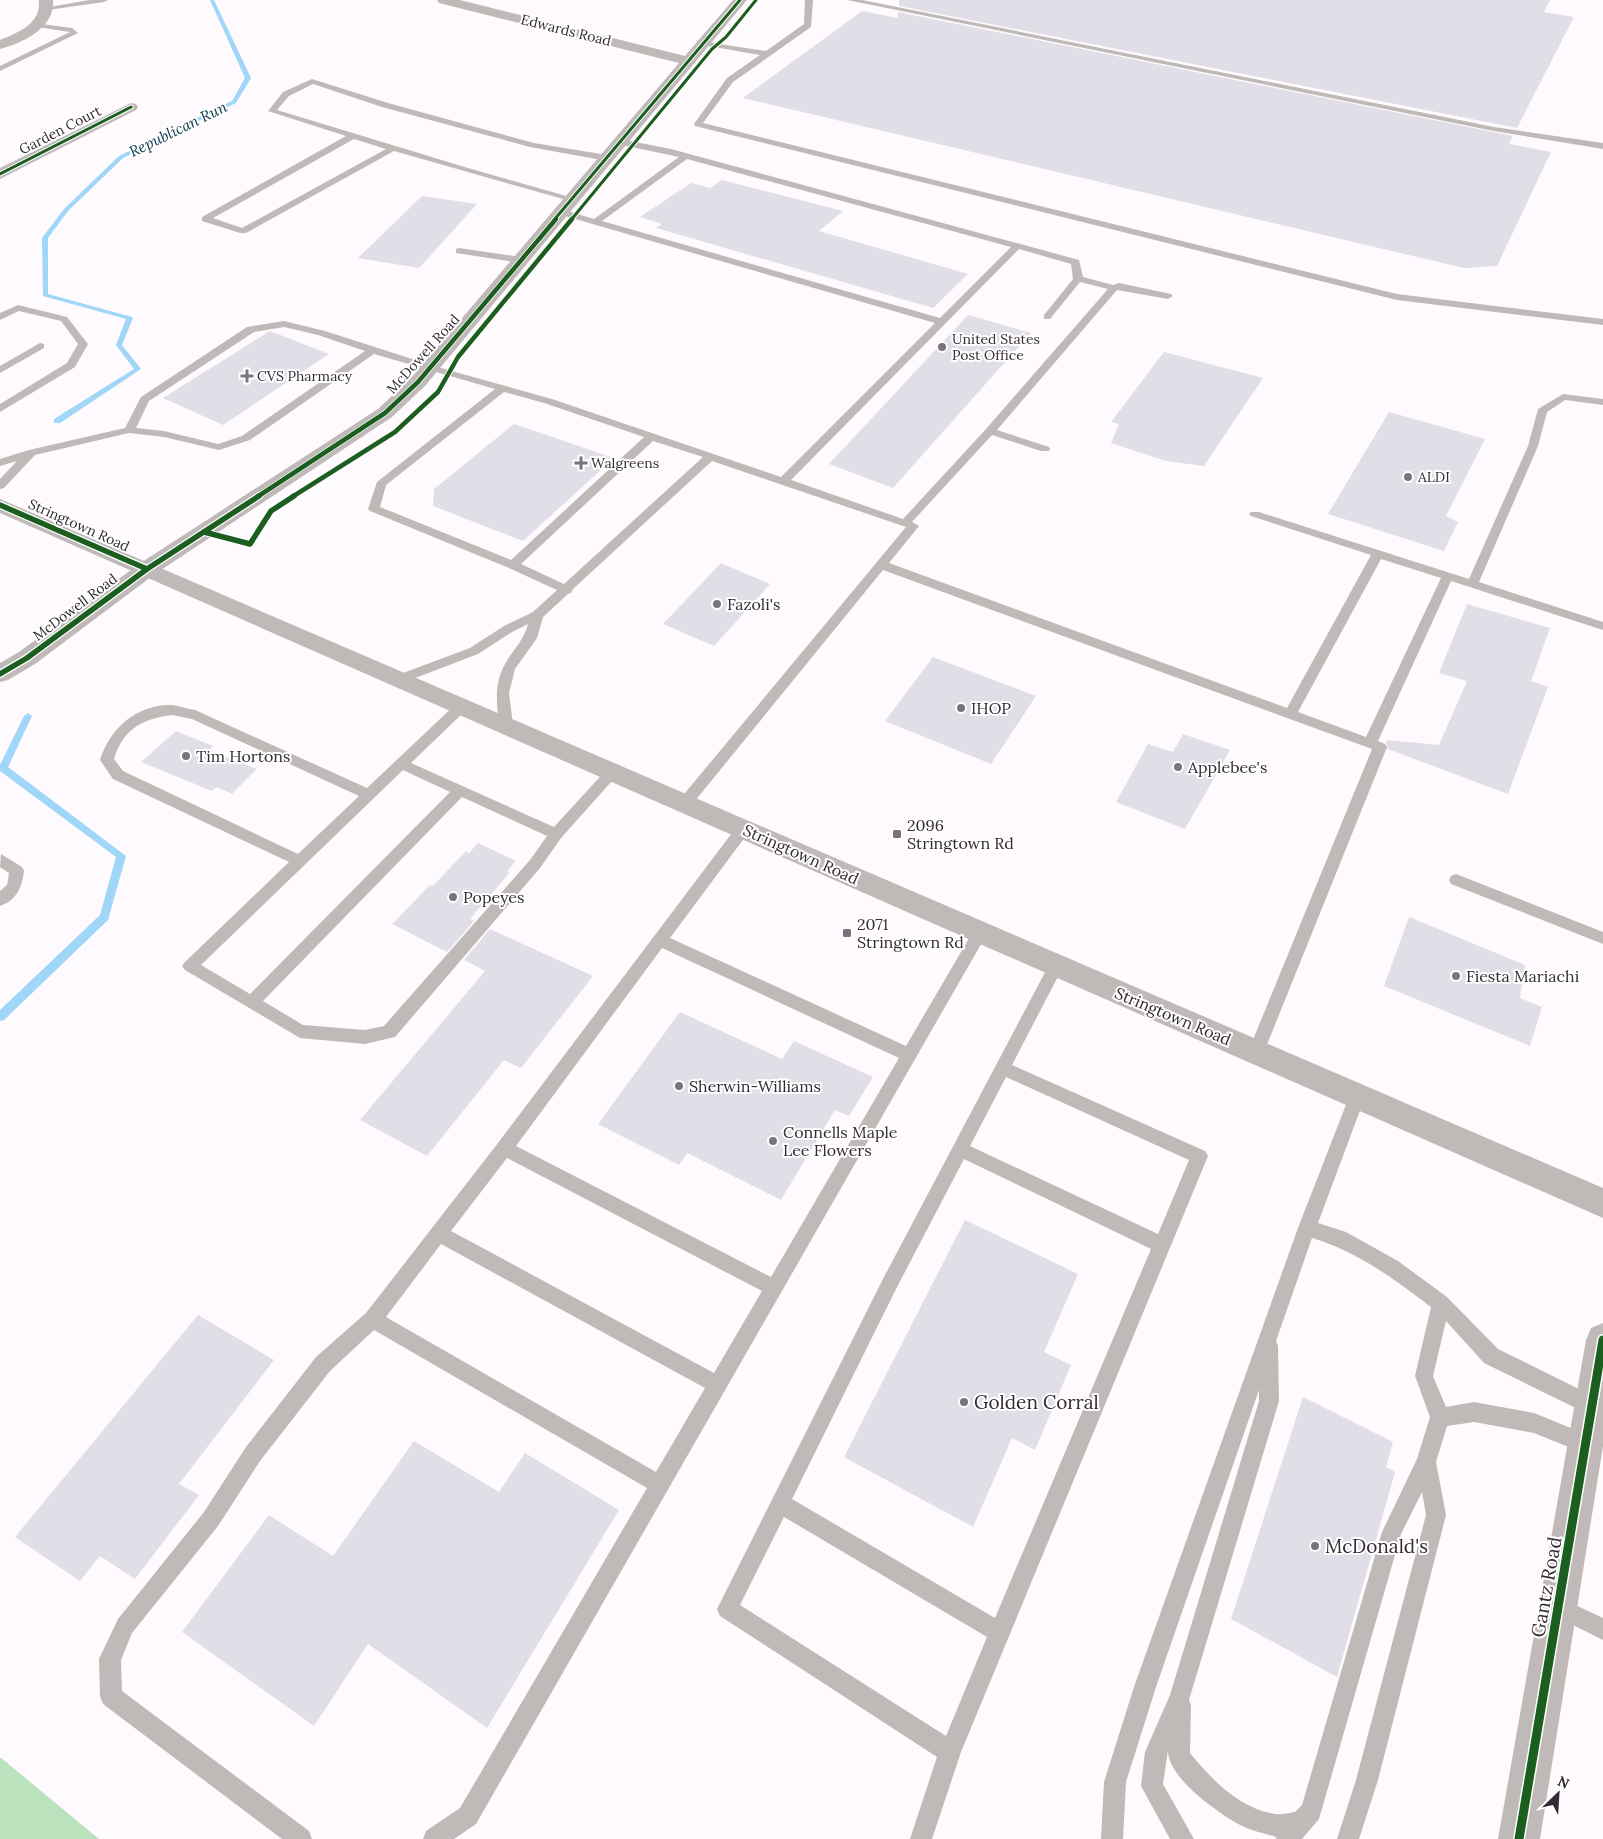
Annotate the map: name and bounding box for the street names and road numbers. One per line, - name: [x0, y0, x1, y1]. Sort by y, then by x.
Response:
- street label: Edwards Road: [519, 10, 613, 50]
- street label: Garden Court: [16, 101, 105, 158]
- street label: McDowell Road: [383, 311, 463, 397]
- street label: Stringtown Road: [26, 495, 132, 555]
- street label: McDowell Road: [29, 569, 121, 645]
- street label: Stringtown Road: [740, 820, 862, 889]
- street label: Stringtown Road: [1112, 982, 1235, 1050]
- street label: Gantz Road: [1525, 1535, 1567, 1639]

